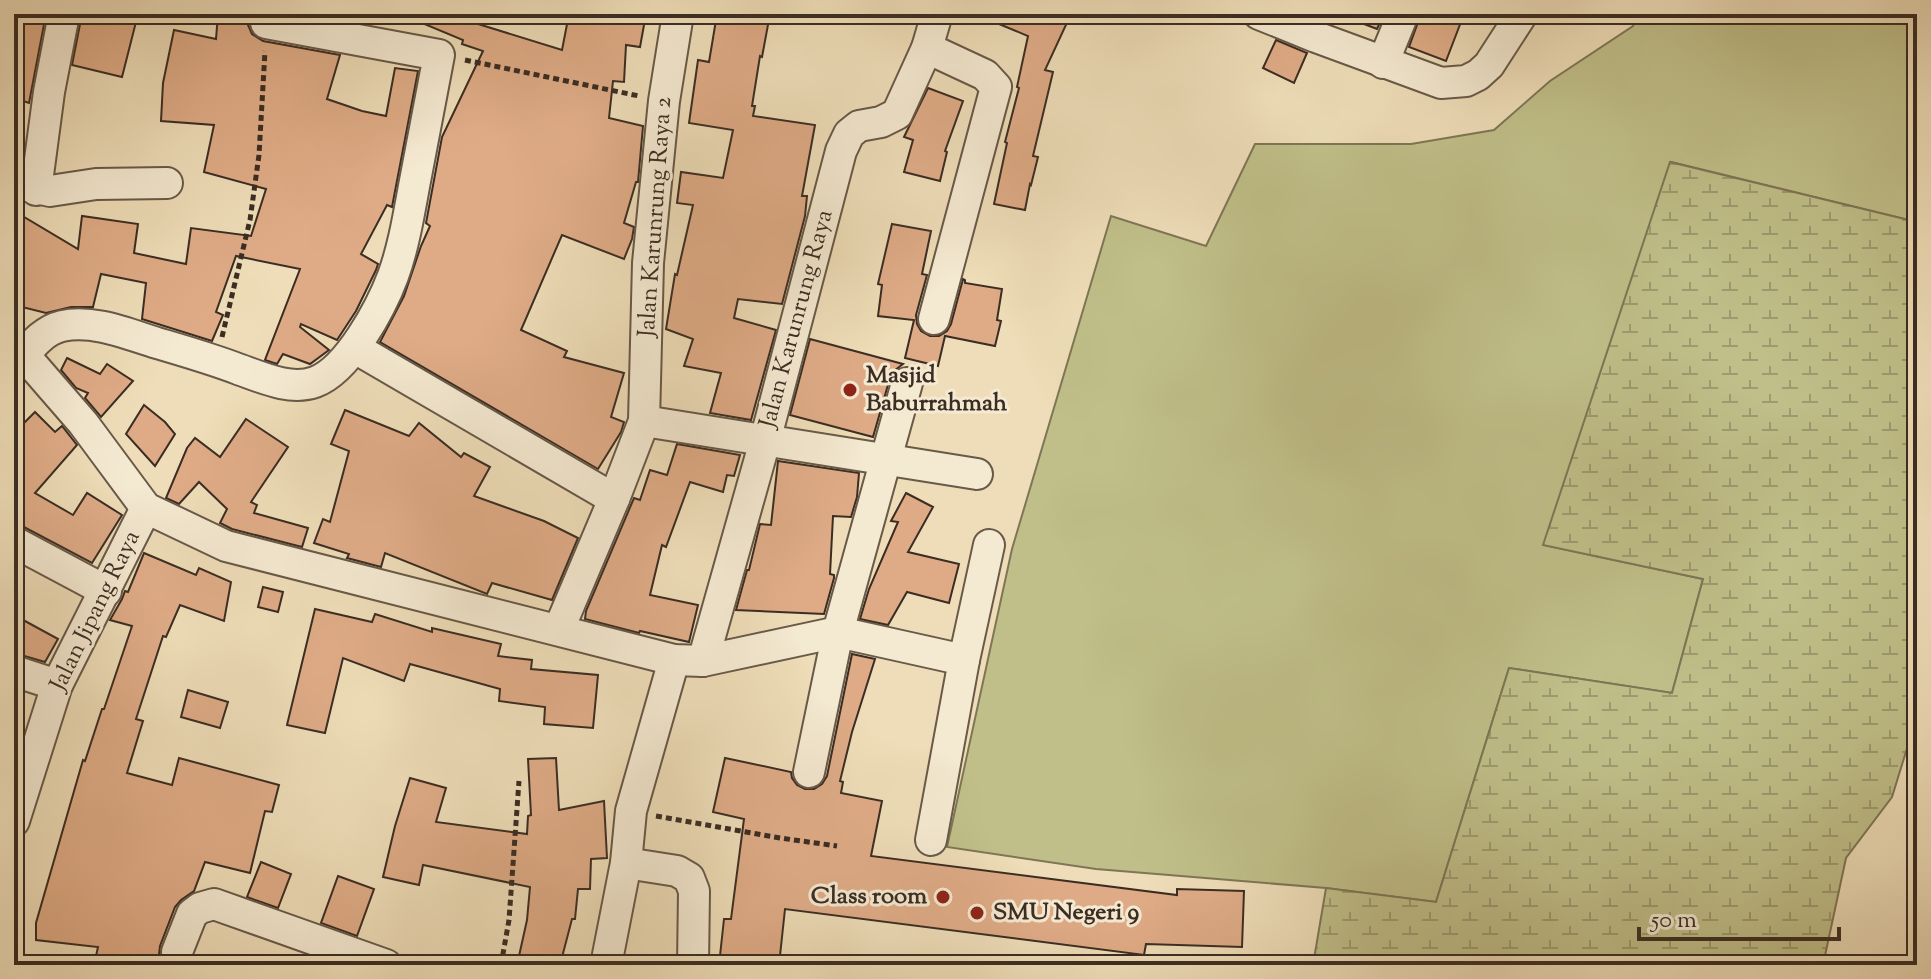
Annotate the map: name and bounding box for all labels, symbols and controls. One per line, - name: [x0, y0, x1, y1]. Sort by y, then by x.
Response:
- street label: Jalan Karunrung Raya 2: [631, 96, 681, 340]
- street label: Jalan Karunrung Raya: [751, 206, 842, 434]
- place label: Masjid Baburrahmah: [866, 359, 1008, 421]
- marker: Masjid Baburrahmah: [841, 381, 859, 399]
- street label: Jalan Jipang Raya: [42, 525, 150, 699]
- place label: Class room: [811, 880, 927, 914]
- marker: Class room: [934, 888, 952, 906]
- scale bar: [1639, 891, 1839, 941]
- place label: SMU Negeri 9: [993, 896, 1139, 930]
- marker: SMU Negeri 9: [968, 904, 986, 922]
- text: 50 m: [1649, 904, 1697, 938]

